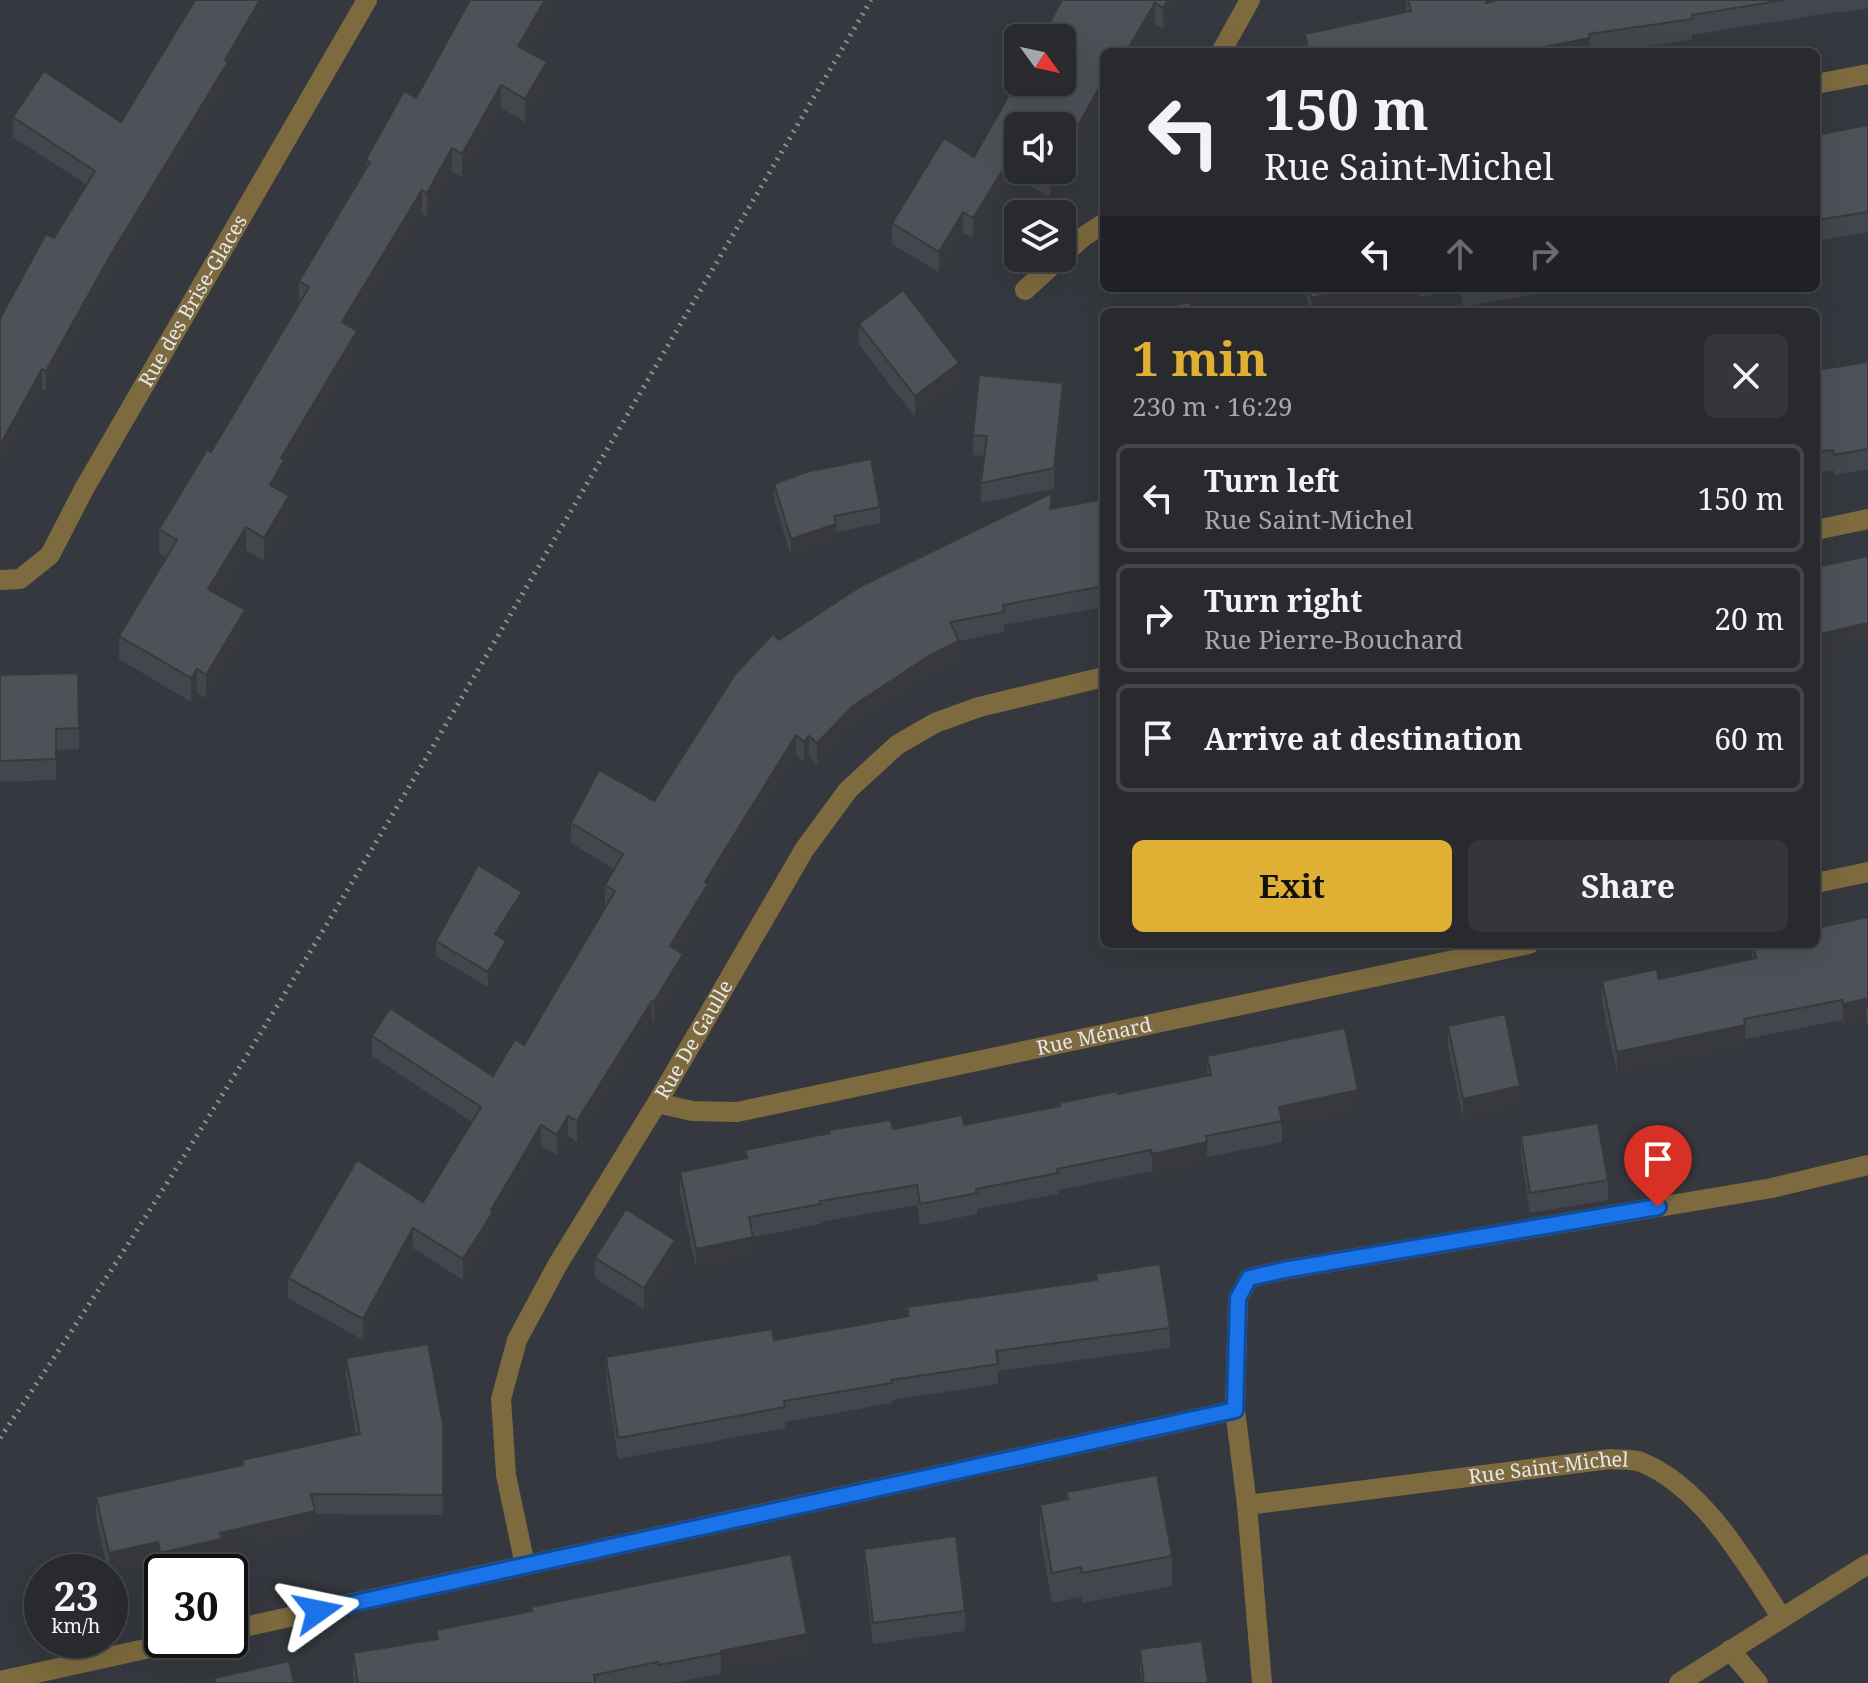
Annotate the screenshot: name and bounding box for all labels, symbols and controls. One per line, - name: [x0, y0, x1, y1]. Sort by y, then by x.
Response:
- north arrow: [1004, 24, 1076, 96]
- map controls: [1004, 24, 1076, 272]
- text: 150 m: [1264, 70, 1429, 146]
- icon: left: [1132, 80, 1236, 184]
- button: sound: [1004, 112, 1076, 184]
- text: Rue Saint-Michel: [1264, 142, 1554, 191]
- button: layers: [1004, 200, 1076, 272]
- street label: Rue des Brise-Glaces: [132, 209, 253, 392]
- icon: left: [1354, 232, 1398, 276]
- icon: ahead: [1438, 232, 1482, 276]
- icon: right: [1522, 232, 1566, 276]
- text: 1 min: [1132, 325, 1268, 390]
- button: close: [1704, 334, 1788, 418]
- text: 230 m · 16:29: [1132, 388, 1293, 424]
- text: Turn left: [1204, 460, 1339, 501]
- icon: left: [1136, 476, 1180, 520]
- text: 150 m: [1698, 478, 1784, 519]
- text: Rue Saint-Michel: [1204, 501, 1413, 537]
- text: Turn right: [1204, 580, 1362, 621]
- icon: right: [1136, 596, 1180, 640]
- text: 20 m: [1714, 598, 1784, 639]
- text: Rue Pierre-Bouchard: [1204, 621, 1463, 657]
- icon: arrive: [1136, 716, 1180, 760]
- text: Arrive at destination: [1204, 718, 1523, 759]
- text: 60 m: [1714, 718, 1784, 759]
- button: Exit: [1132, 840, 1452, 932]
- button: Share: [1468, 840, 1788, 932]
- street label: Rue De Gaulle: [648, 975, 739, 1104]
- street label: Rue Ménard: [1034, 1010, 1154, 1061]
- pin: [1624, 1125, 1692, 1207]
- icon: arrive: [1636, 1137, 1680, 1181]
- street label: Rue Saint-Michel: [1467, 1445, 1629, 1490]
- speed limit sign: 30: [144, 1554, 248, 1658]
- text: 23: [53, 1568, 99, 1623]
- position arrow: [276, 1569, 360, 1653]
- text: km/h: [51, 1612, 101, 1639]

